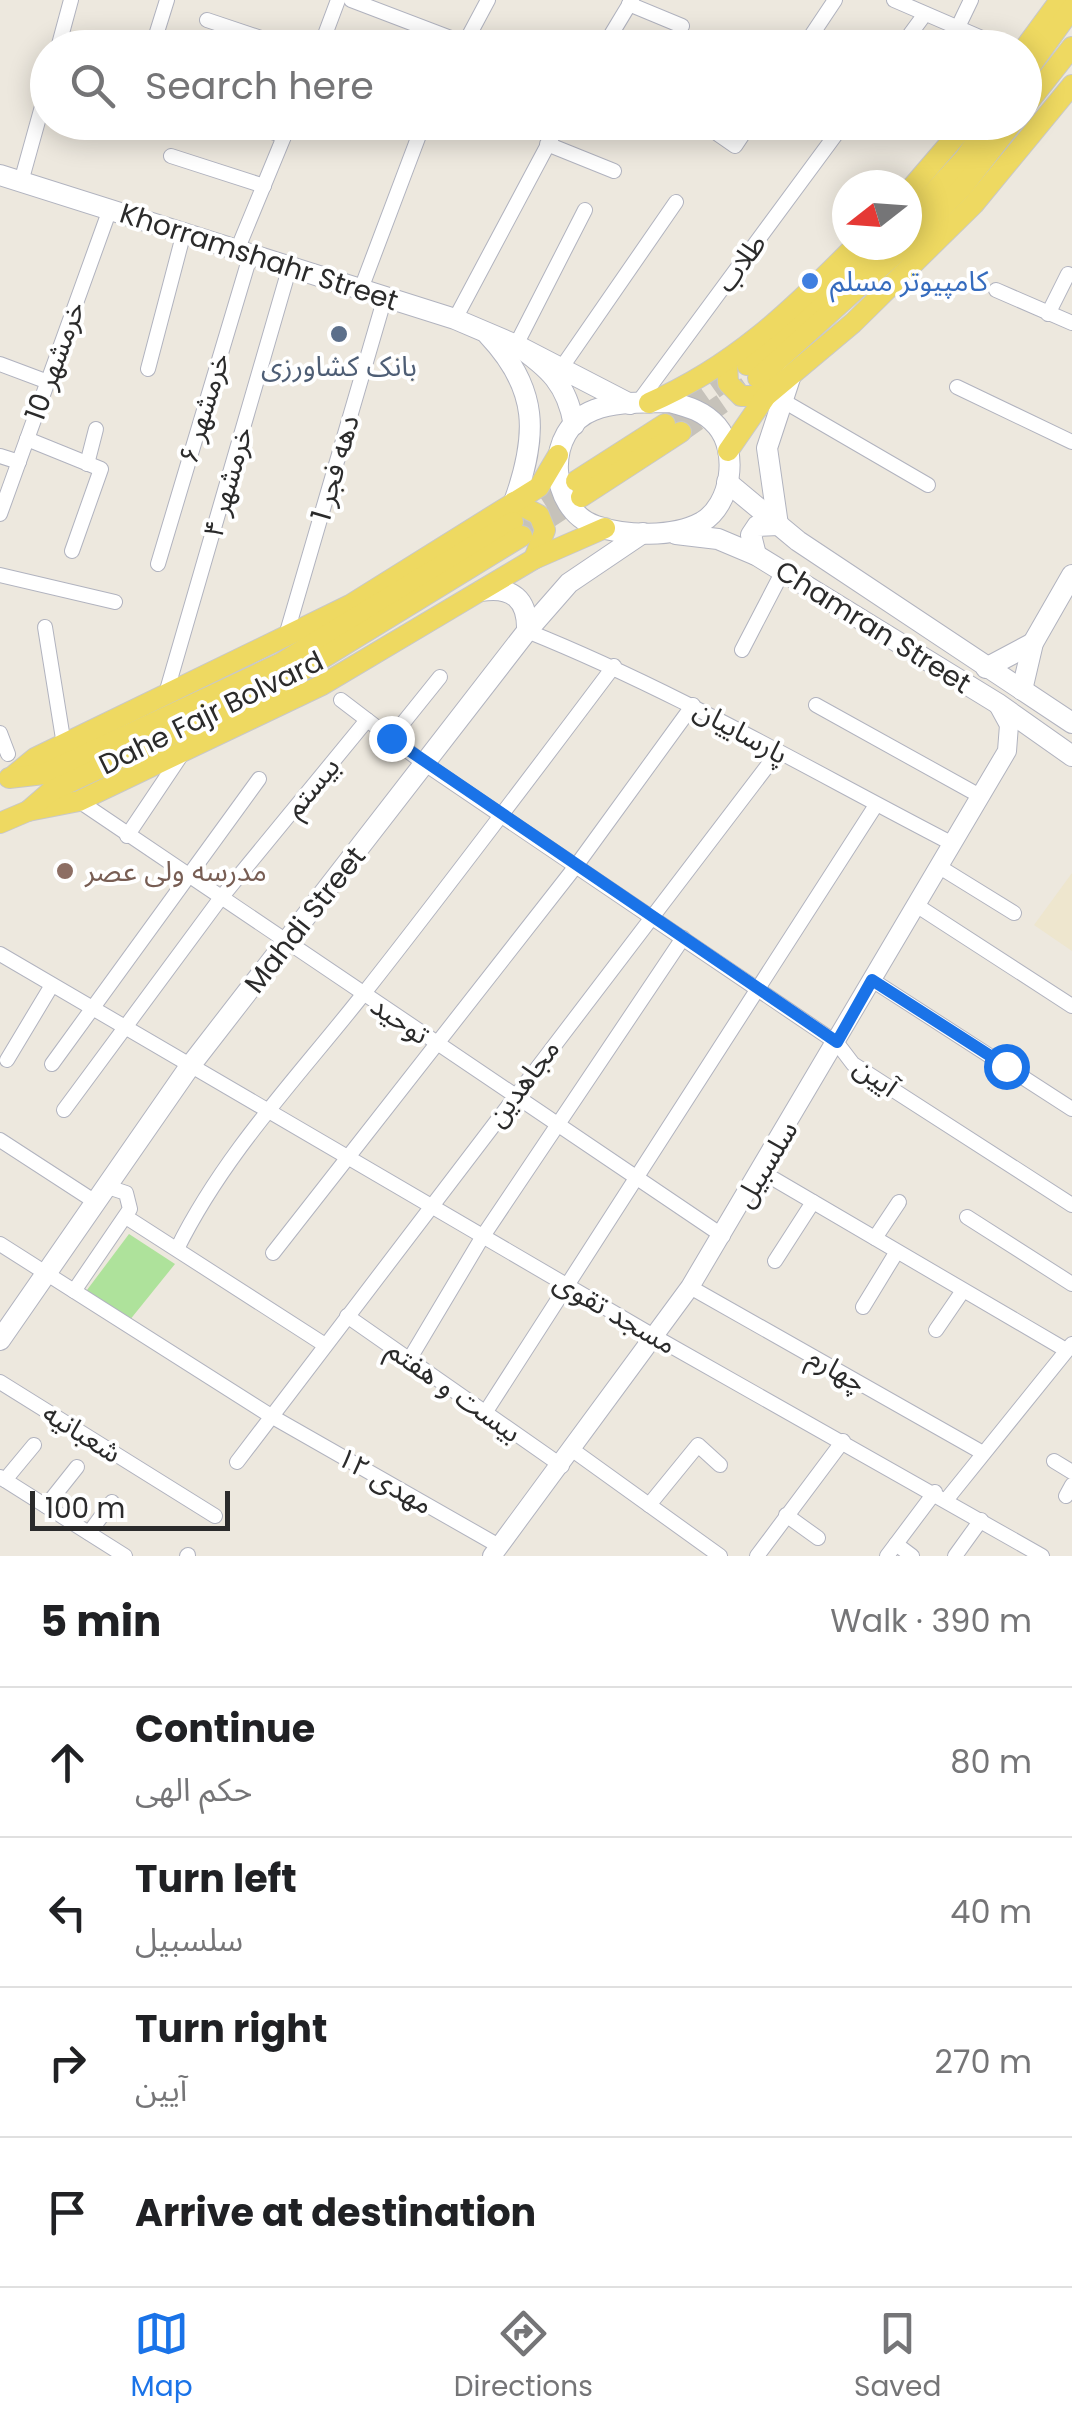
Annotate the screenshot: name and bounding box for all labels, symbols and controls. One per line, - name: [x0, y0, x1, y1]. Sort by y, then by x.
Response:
- search box: [30, 30, 1042, 140]
- icon: search: [65, 58, 120, 113]
- text: Search here: [145, 59, 374, 112]
- north arrow: [832, 170, 922, 260]
- street label: Khorramshahr Street: [115, 194, 403, 320]
- street label: طلاب: [707, 226, 775, 300]
- place label: کامپیوتر مسلم: [830, 262, 989, 303]
- marker: کامپیوتر مسلم: [799, 270, 821, 292]
- street label: خرمشهر 10: [15, 296, 95, 426]
- marker: بانک کشاورزی: [328, 323, 350, 345]
- place label: بانک کشاورزی: [261, 347, 417, 386]
- street label: خرمشهر ۶: [169, 348, 239, 468]
- street label: دهه فجر 1: [301, 411, 369, 525]
- street label: خرمشهر ۴: [194, 422, 262, 542]
- street label: Chamran Street: [768, 551, 978, 703]
- street label: Dahe Fajr Bolvard: [92, 642, 330, 784]
- street label: پارساییان: [687, 690, 795, 774]
- route end: [369, 716, 415, 762]
- street label: بیستم: [275, 748, 350, 827]
- street label: Mahdi Street: [235, 839, 375, 1001]
- place label: مدرسه ولی عصر: [84, 852, 267, 891]
- marker: مدرسه ولی عصر: [54, 860, 76, 882]
- street label: توحید: [363, 986, 437, 1054]
- street label: مجاهدین: [477, 1031, 569, 1135]
- route start: [984, 1044, 1030, 1090]
- street label: آیین: [846, 1048, 907, 1107]
- street label: سلسبیل: [725, 1113, 807, 1215]
- street label: مسجد تقوی: [547, 1262, 683, 1364]
- street label: بیست و هفتم: [378, 1330, 529, 1453]
- street label: چهارم: [800, 1338, 873, 1403]
- street label: شعبانیه: [35, 1394, 129, 1472]
- street label: مهدی ۱۲: [330, 1438, 440, 1524]
- scale bar: [30, 1486, 230, 1530]
- text: 100 m: [45, 1489, 125, 1528]
- text: 5 min: [40, 1592, 161, 1651]
- text: Walk · 390 m: [830, 1598, 1032, 1643]
- text: Continue: [135, 1702, 315, 1755]
- icon: ahead: [40, 1735, 95, 1790]
- text: 80 m: [950, 1739, 1032, 1784]
- text: حکم الهی: [135, 1767, 252, 1812]
- text: Turn left: [135, 1852, 297, 1905]
- icon: left: [40, 1885, 95, 1940]
- text: 40 m: [950, 1889, 1032, 1934]
- text: سلسبیل: [135, 1917, 243, 1962]
- text: Turn right: [135, 2002, 327, 2055]
- icon: right: [40, 2035, 95, 2090]
- text: 270 m: [935, 2039, 1032, 2084]
- text: آیین: [135, 2067, 187, 2112]
- icon: arrive: [40, 2185, 95, 2240]
- text: Arrive at destination: [135, 2186, 536, 2239]
- tab: Map: [131, 2306, 193, 2408]
- tab: Directions: [454, 2306, 593, 2408]
- tab: Saved: [854, 2306, 941, 2408]

